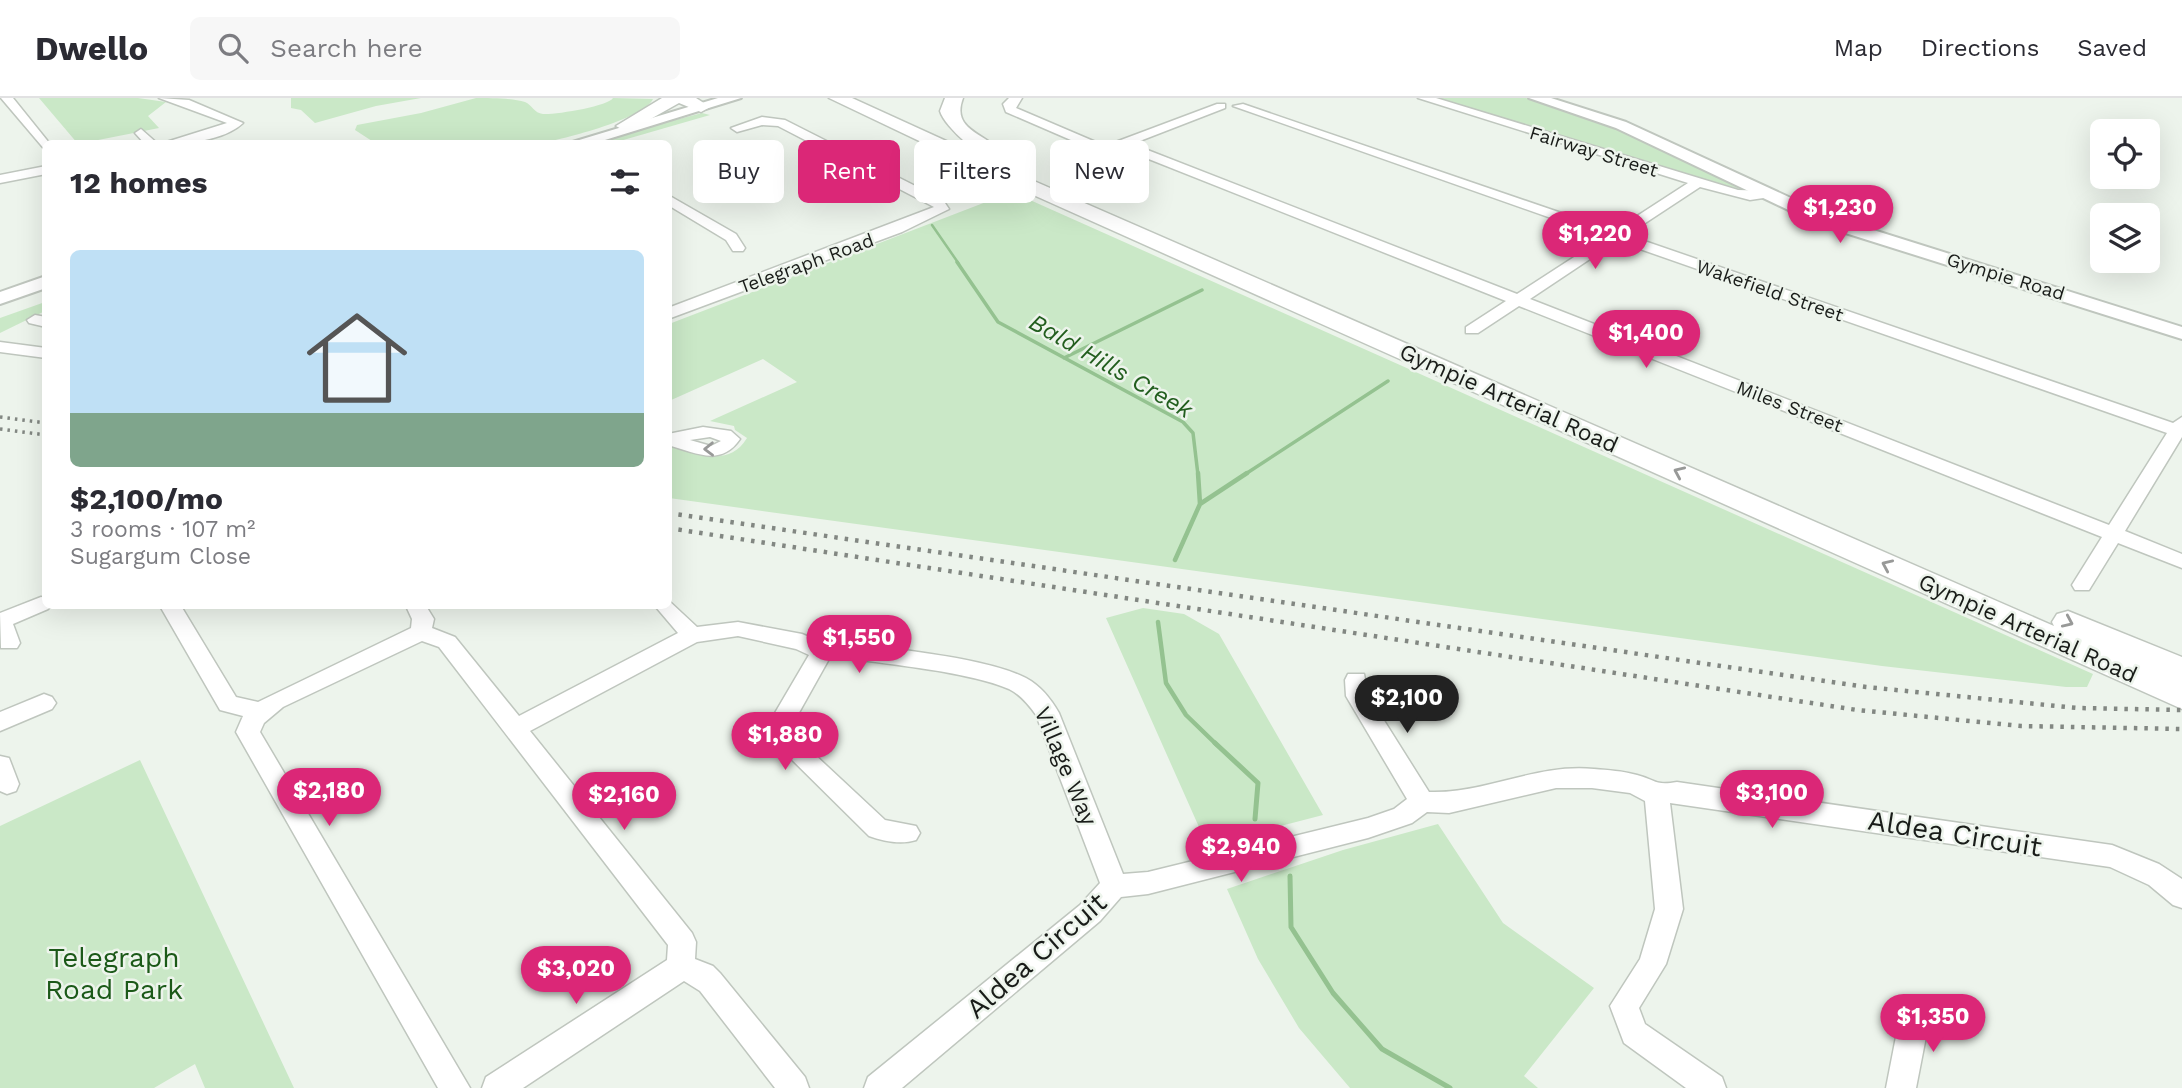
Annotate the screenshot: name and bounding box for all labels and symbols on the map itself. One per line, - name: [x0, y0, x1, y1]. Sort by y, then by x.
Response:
- street label: Fairway Street: [1527, 121, 1661, 182]
- pin: $1,230: [1783, 186, 1897, 245]
- pin: $1,220: [1538, 212, 1652, 271]
- street label: Telegraph Road: [736, 228, 877, 299]
- street label: Gympie Road: [1944, 248, 2068, 305]
- street label: Wakefield Street: [1693, 254, 1847, 326]
- water label: Bald Hills Creek: [1024, 308, 1198, 425]
- pin: $1,400: [1589, 310, 1703, 370]
- street label: Gympie Arterial Road: [1395, 338, 1622, 459]
- street label: Miles Street: [1734, 376, 1846, 437]
- one-way arrow: [703, 441, 714, 457]
- one-way arrow: [1673, 466, 1686, 480]
- one-way arrow: [1881, 559, 1894, 573]
- street label: Gympie Arterial Road: [1914, 568, 2141, 689]
- one-way arrow: [2061, 614, 2073, 628]
- pin: $1,550: [802, 616, 916, 675]
- pin: $2,100: [1350, 676, 1464, 735]
- street label: Village Way: [1028, 703, 1103, 830]
- pin: $1,880: [728, 712, 842, 772]
- pin: $2,180: [272, 768, 386, 828]
- pin: $3,100: [1715, 770, 1829, 830]
- pin: $2,160: [567, 772, 681, 832]
- street label: Aldea Circuit: [1866, 803, 2044, 864]
- pin: $2,940: [1184, 824, 1298, 884]
- street label: Aldea Circuit: [959, 885, 1113, 1025]
- park label: Telegraph Road Park: [45, 941, 183, 1006]
- pin: $3,020: [519, 946, 633, 1006]
- pin: $1,350: [1876, 995, 1990, 1054]

